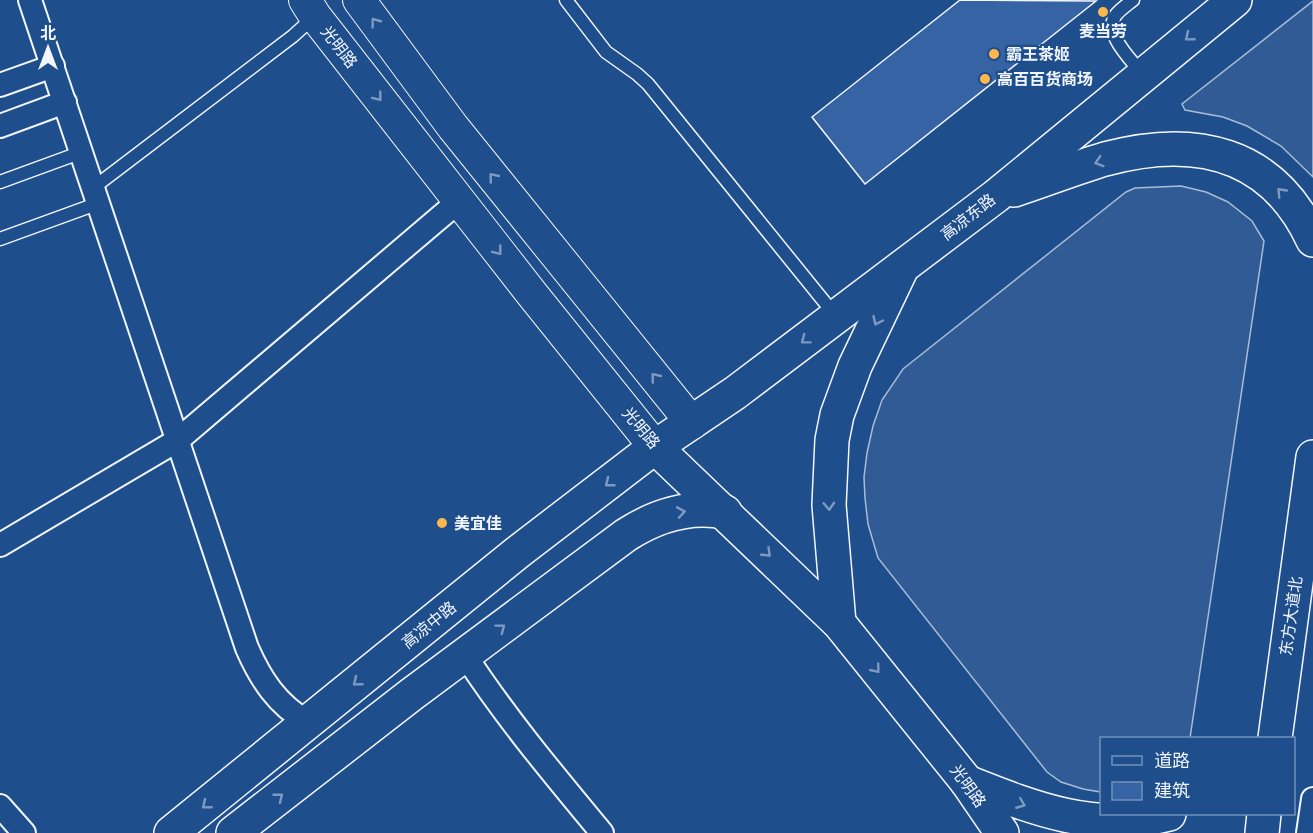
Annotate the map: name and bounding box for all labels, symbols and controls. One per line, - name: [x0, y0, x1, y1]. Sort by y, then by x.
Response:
- marker: 麦当劳: [1096, 5, 1110, 19]
- one-way arrow: [371, 17, 382, 28]
- north arrow: [18, 18, 78, 78]
- street label: 光明路: [318, 23, 360, 71]
- place label: 麦当劳: [1079, 23, 1127, 40]
- text: 北: [40, 25, 56, 42]
- one-way arrow: [1185, 30, 1196, 41]
- place label: 霸王茶姬: [1006, 45, 1070, 63]
- marker: 霸王茶姬: [987, 47, 1001, 61]
- place label: 高百百货商场: [997, 70, 1093, 88]
- marker: 高百百货商场: [978, 72, 992, 86]
- one-way arrow: [371, 90, 382, 101]
- one-way arrow: [1094, 154, 1105, 167]
- one-way arrow: [490, 172, 501, 183]
- one-way arrow: [1277, 188, 1288, 199]
- street label: 高凉东路: [938, 191, 998, 243]
- one-way arrow: [491, 244, 502, 255]
- one-way arrow: [873, 314, 885, 325]
- one-way arrow: [800, 333, 811, 344]
- one-way arrow: [652, 373, 663, 384]
- street label: 光明路: [619, 404, 663, 452]
- one-way arrow: [604, 475, 615, 486]
- one-way arrow: [823, 502, 836, 511]
- one-way arrow: [676, 506, 686, 519]
- place label: 美宜佳: [454, 515, 502, 532]
- marker: 美宜佳: [435, 516, 449, 530]
- one-way arrow: [761, 546, 771, 557]
- street label: 东方大道北: [1277, 575, 1305, 657]
- street label: 高凉中路: [399, 598, 459, 652]
- one-way arrow: [495, 624, 506, 635]
- one-way arrow: [868, 662, 879, 673]
- one-way arrow: [353, 675, 364, 686]
- legend: [1100, 737, 1295, 815]
- text: 道路: [1154, 751, 1190, 771]
- street label: 光明路: [947, 762, 989, 810]
- text: 建筑: [1154, 781, 1190, 801]
- one-way arrow: [273, 794, 284, 805]
- one-way arrow: [1015, 797, 1026, 809]
- one-way arrow: [201, 798, 212, 809]

